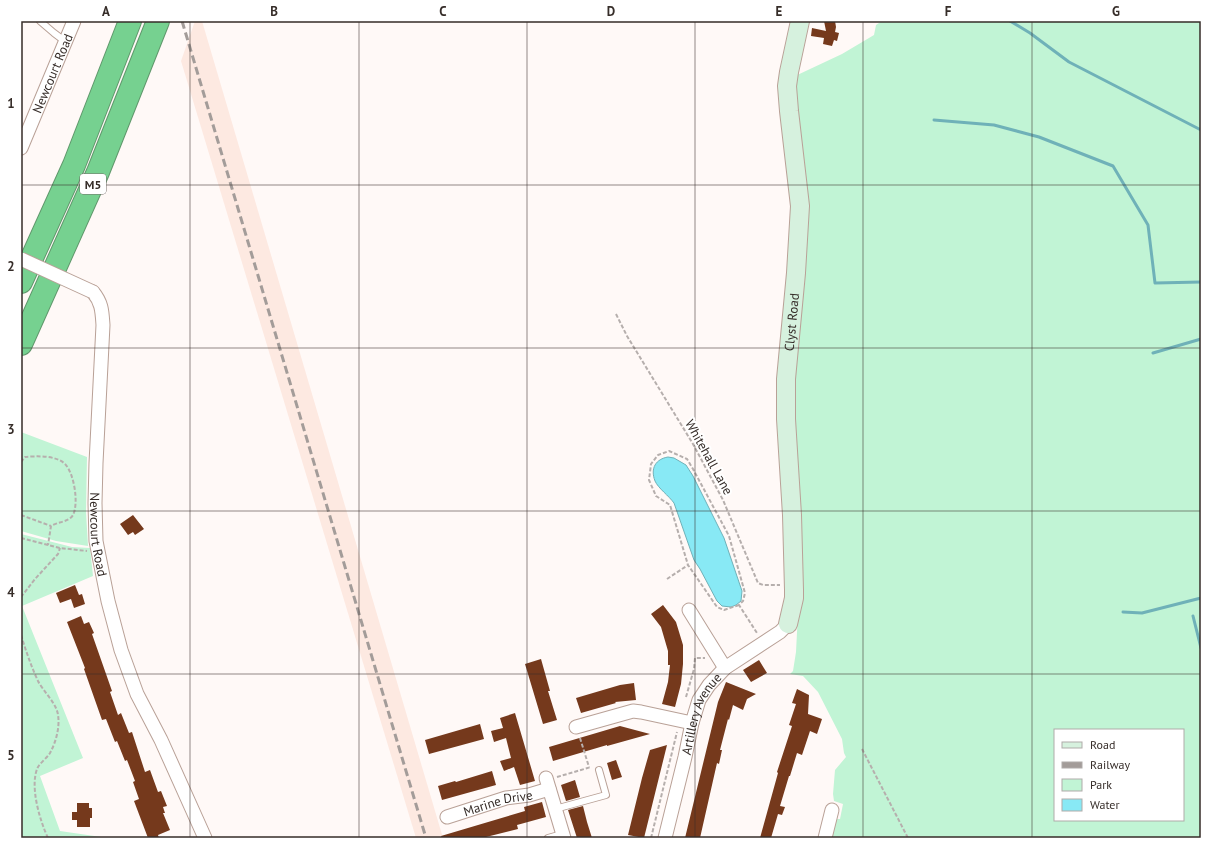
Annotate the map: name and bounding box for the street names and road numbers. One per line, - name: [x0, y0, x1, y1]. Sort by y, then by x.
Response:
- street label: Newcourt Road: [28, 31, 76, 115]
- road number: M5: [80, 174, 106, 194]
- street label: Clyst Road: [780, 292, 803, 352]
- street label: Whitehall Lane: [681, 416, 737, 498]
- street label: Newcourt Road: [86, 492, 111, 578]
- street label: Artillery Avenue: [677, 669, 725, 756]
- street label: Marine Drive: [461, 786, 535, 820]

